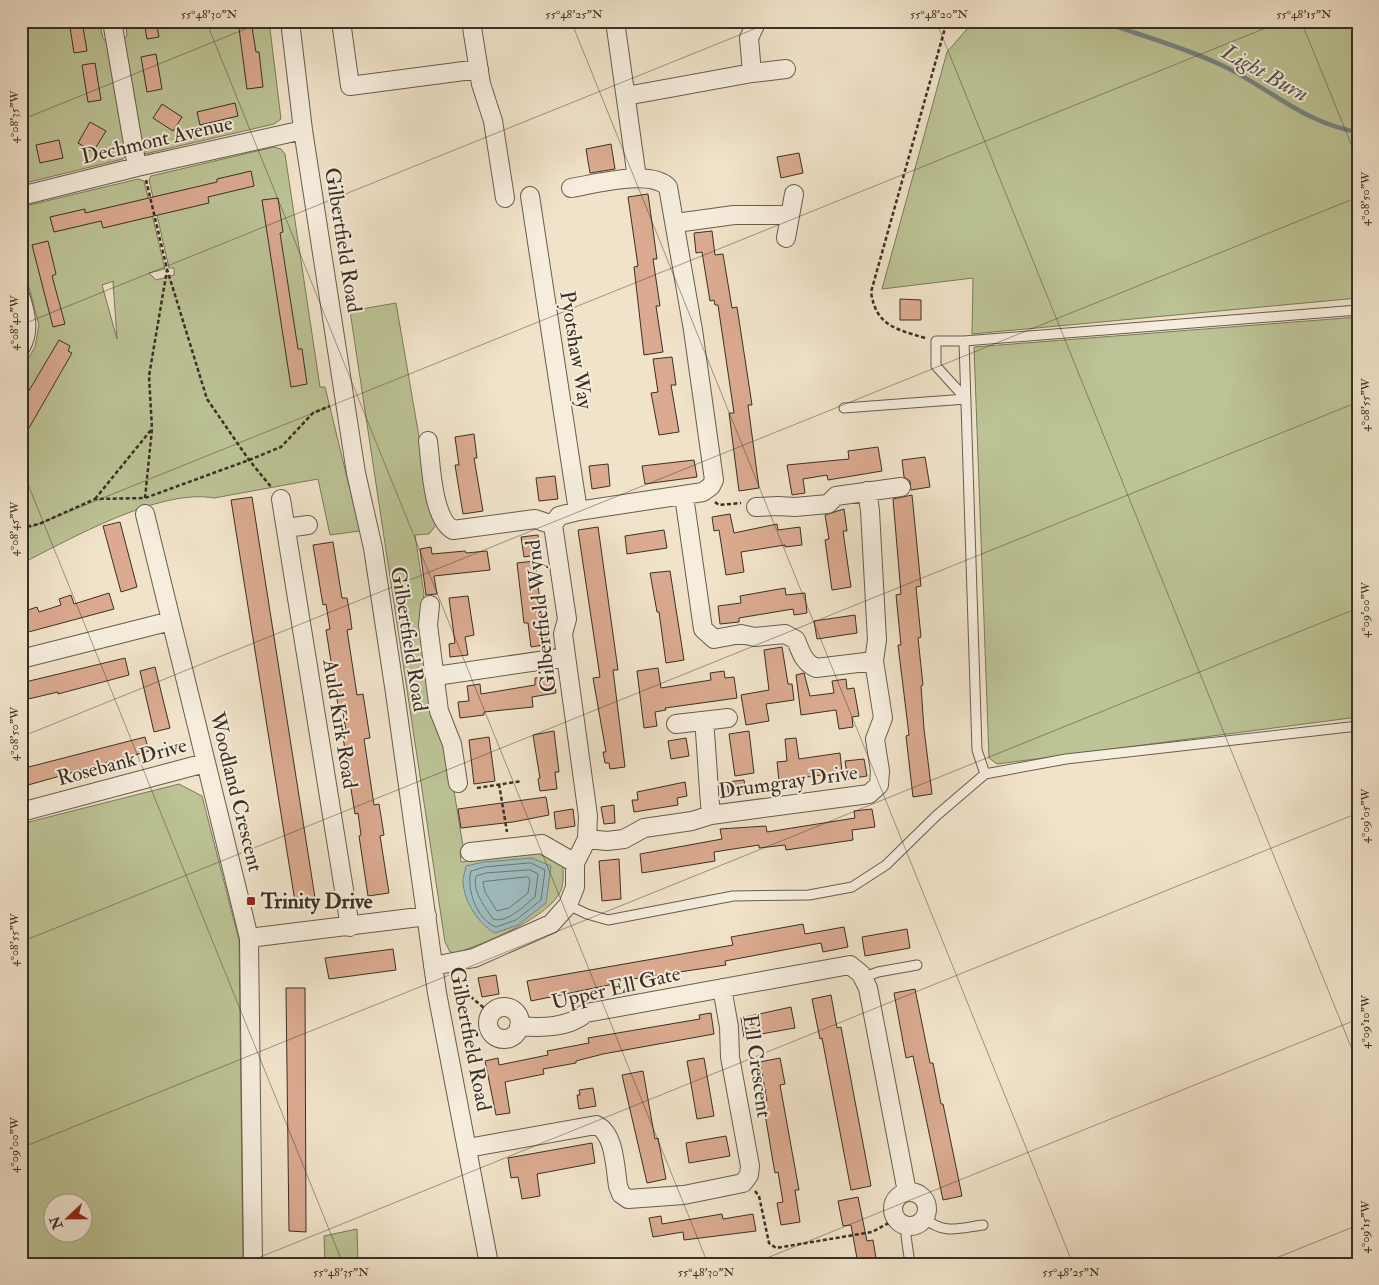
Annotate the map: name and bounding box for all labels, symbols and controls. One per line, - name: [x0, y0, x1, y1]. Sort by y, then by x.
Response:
- text: 55°48'30"N: [181, 7, 238, 22]
- text: 55°48'25"N: [545, 7, 603, 22]
- text: 55°48'20"N: [910, 7, 968, 22]
- text: 55°48'15"N: [1276, 7, 1332, 22]
- water label: Light Burn: [1216, 37, 1313, 108]
- text: 4°08'35"W: [7, 90, 22, 143]
- street label: Dechmont Avenue: [79, 109, 235, 171]
- street label: Gilbertfield Road: [318, 166, 368, 315]
- text: 4°08'50"W: [1358, 171, 1373, 226]
- street label: Pyotshaw Way: [553, 289, 599, 412]
- text: 4°08'40"W: [7, 294, 22, 351]
- text: 4°08'55"W: [1358, 377, 1373, 432]
- text: 4°08'45"W: [7, 501, 22, 556]
- street label: Gilbertfield Wynd: [519, 538, 562, 694]
- street label: Gilbertfield Road: [384, 565, 434, 714]
- text: 4°09'00"W: [1358, 581, 1373, 638]
- street label: Auld Kirk Road: [316, 656, 364, 791]
- text: 4°08'50"W: [7, 706, 22, 761]
- street label: Woodland Crescent: [203, 709, 269, 875]
- street label: Rosebank Drive: [54, 732, 190, 792]
- street label: Drumgray Drive: [717, 759, 860, 805]
- text: 4°09'05"W: [1358, 788, 1373, 843]
- place label: Trinity Drive: [260, 888, 373, 915]
- marker: Trinity Drive: [245, 895, 257, 907]
- text: 4°08'55"W: [7, 912, 22, 967]
- street label: Upper Ell Gate: [549, 960, 683, 1016]
- street label: Gilbertfield Road: [443, 965, 497, 1114]
- text: 4°09'10"W: [1358, 994, 1373, 1049]
- street label: Ell Crescent: [736, 1013, 778, 1120]
- text: 4°09'00"W: [7, 1116, 22, 1173]
- north arrow: [42, 1192, 92, 1242]
- text: 4°09'15"W: [1358, 1200, 1373, 1254]
- text: N: [46, 1213, 67, 1233]
- text: 55°48'35"N: [313, 1265, 369, 1280]
- text: 55°48'30"N: [678, 1265, 735, 1280]
- text: 55°48'25"N: [1042, 1265, 1100, 1280]

